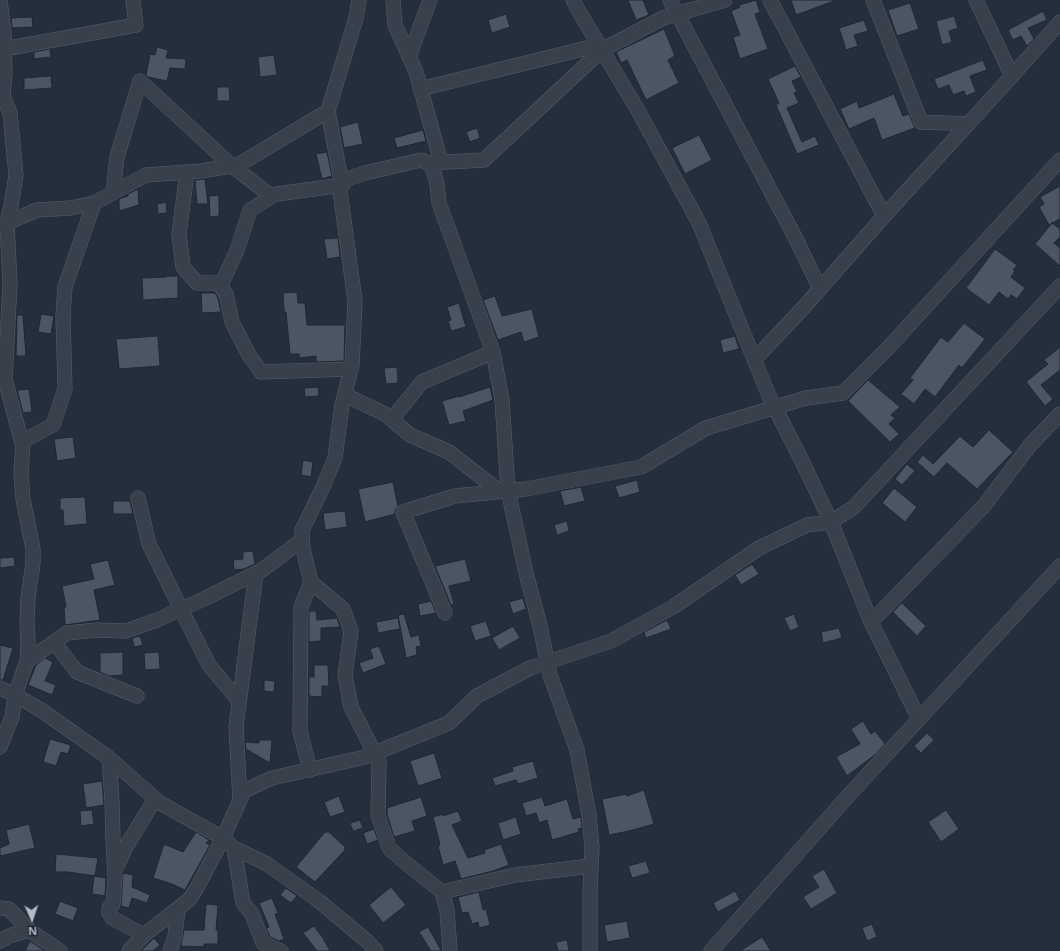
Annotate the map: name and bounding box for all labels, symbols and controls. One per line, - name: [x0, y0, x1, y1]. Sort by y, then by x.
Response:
- north arrow: [12, 899, 52, 939]
- text: N: [28, 924, 38, 939]

